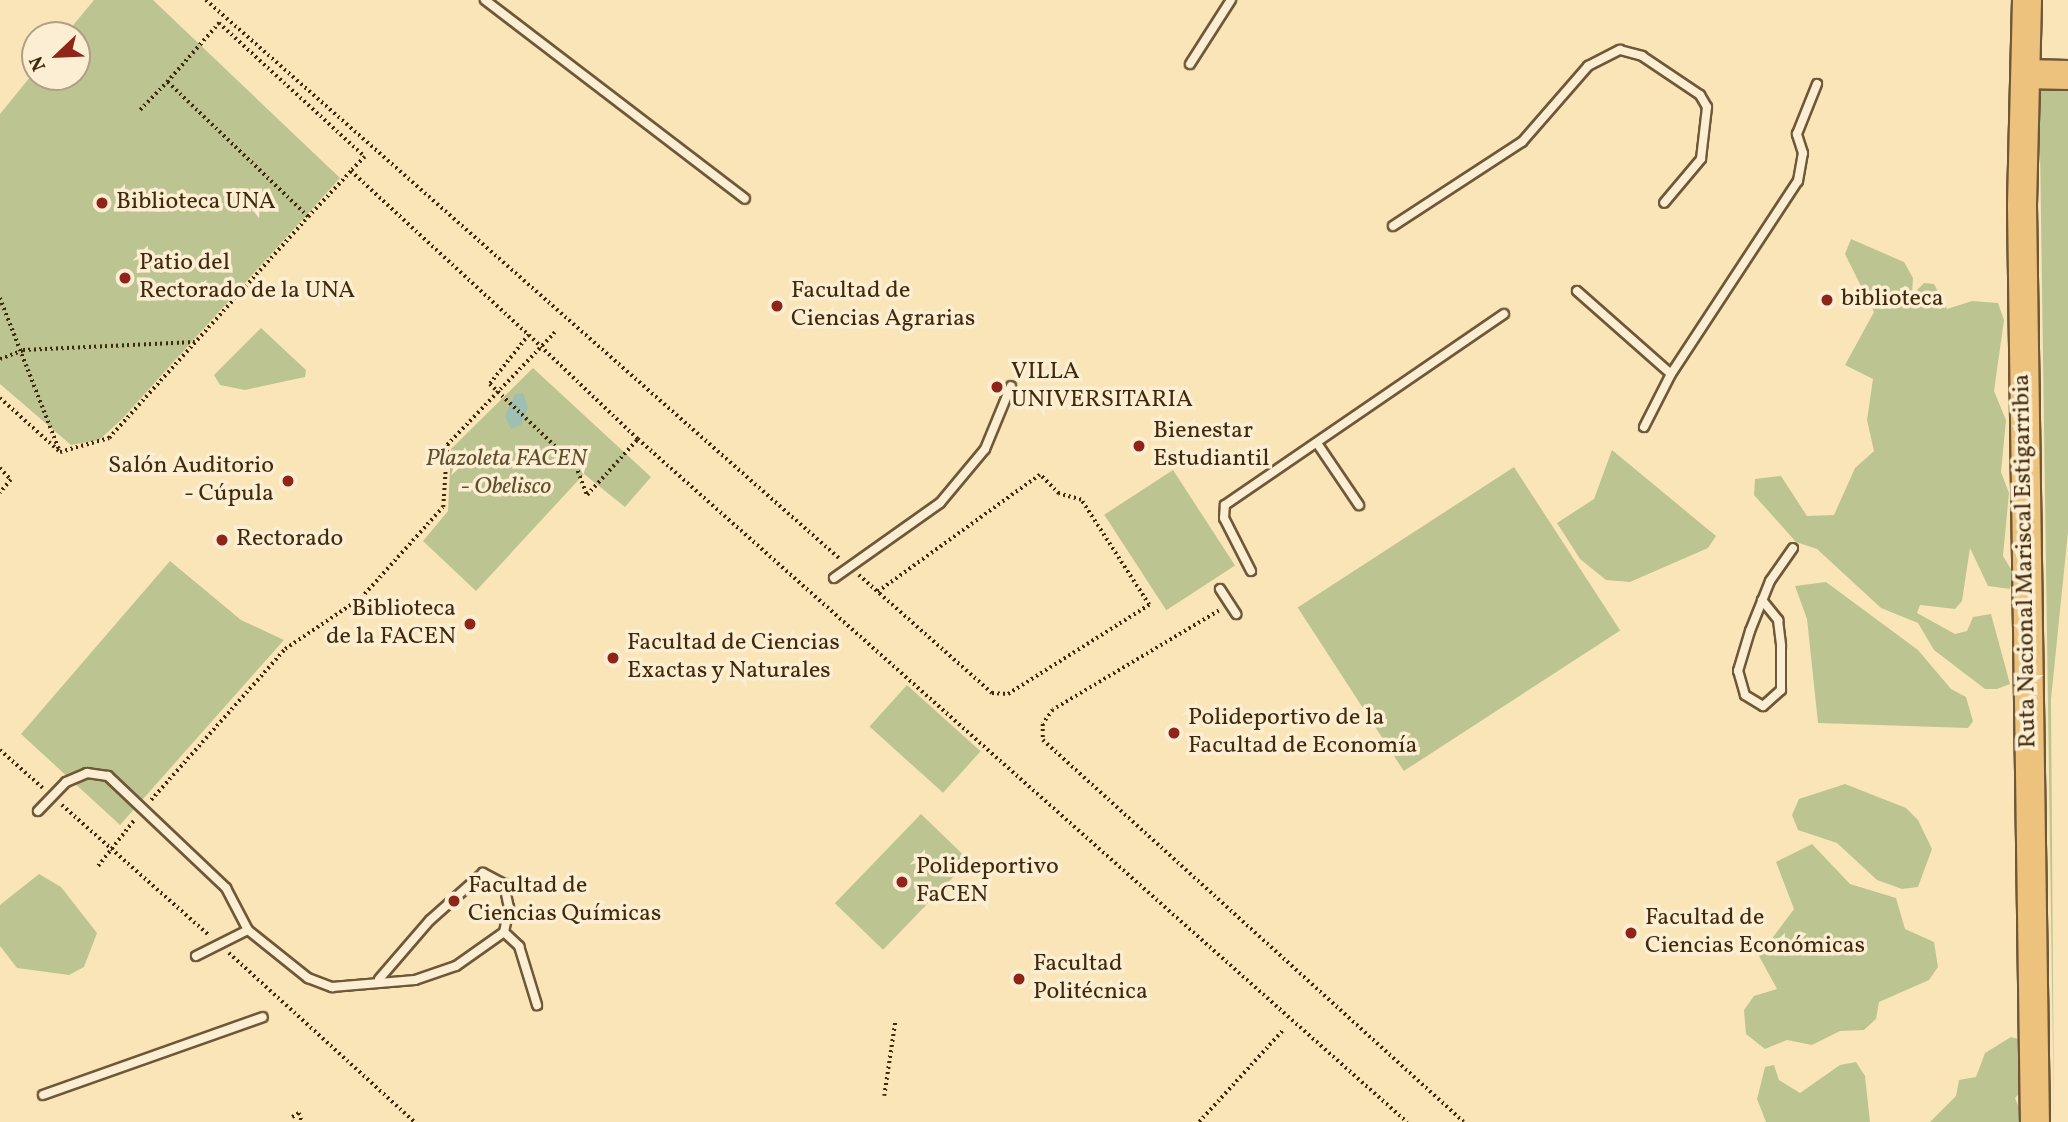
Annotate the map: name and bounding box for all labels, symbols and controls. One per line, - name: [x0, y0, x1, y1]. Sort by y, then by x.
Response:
- north arrow: [21, 21, 91, 91]
- text: N: [24, 52, 53, 75]
- place label: Biblioteca UNA: [116, 189, 276, 217]
- marker: Biblioteca UNA: [94, 195, 110, 211]
- place label: Patio del Rectorado de la UNA: [139, 250, 355, 306]
- marker: Patio del Rectorado de la UNA: [117, 270, 133, 286]
- place label: Facultad de Ciencias Agrarias: [791, 278, 975, 334]
- place label: biblioteca: [1841, 286, 1944, 314]
- marker: biblioteca: [1819, 292, 1835, 308]
- marker: Facultad de Ciencias Agrarias: [769, 298, 785, 314]
- place label: VILLA UNIVERSITARIA: [1011, 359, 1193, 415]
- street label: Ruta Nacional Mariscal Estigarribia: [2008, 373, 2044, 749]
- marker: VILLA UNIVERSITARIA: [989, 379, 1005, 395]
- place label: Bienestar Estudiantil: [1153, 418, 1270, 474]
- marker: Bienestar Estudiantil: [1131, 438, 1147, 454]
- park label: Plazoleta FACEN - Obelisco: [426, 446, 586, 502]
- place label: Salón Auditorio - Cúpula: [108, 453, 274, 509]
- marker: Salón Auditorio - Cúpula: [280, 473, 296, 489]
- place label: Rectorado: [236, 526, 343, 554]
- marker: Rectorado: [214, 532, 230, 548]
- place label: Biblioteca de la FACEN: [326, 596, 456, 652]
- marker: Biblioteca de la FACEN: [462, 616, 478, 632]
- place label: Facultad de Ciencias Exactas y Naturales: [627, 630, 840, 686]
- marker: Facultad de Ciencias Exactas y Naturales: [605, 650, 621, 666]
- place label: Polideportivo de la Facultad de Economía: [1188, 705, 1418, 761]
- marker: Polideportivo de la Facultad de Economía: [1166, 725, 1182, 741]
- place label: Polideportivo FaCEN: [916, 854, 1059, 910]
- place label: Facultad de Ciencias Químicas: [468, 873, 661, 929]
- marker: Polideportivo FaCEN: [894, 874, 910, 890]
- marker: Facultad de Ciencias Químicas: [446, 893, 462, 909]
- place label: Facultad de Ciencias Económicas: [1645, 905, 1865, 961]
- marker: Facultad de Ciencias Económicas: [1623, 925, 1639, 941]
- place label: Facultad Politécnica: [1033, 951, 1148, 1007]
- marker: Facultad Politécnica: [1011, 971, 1027, 987]

